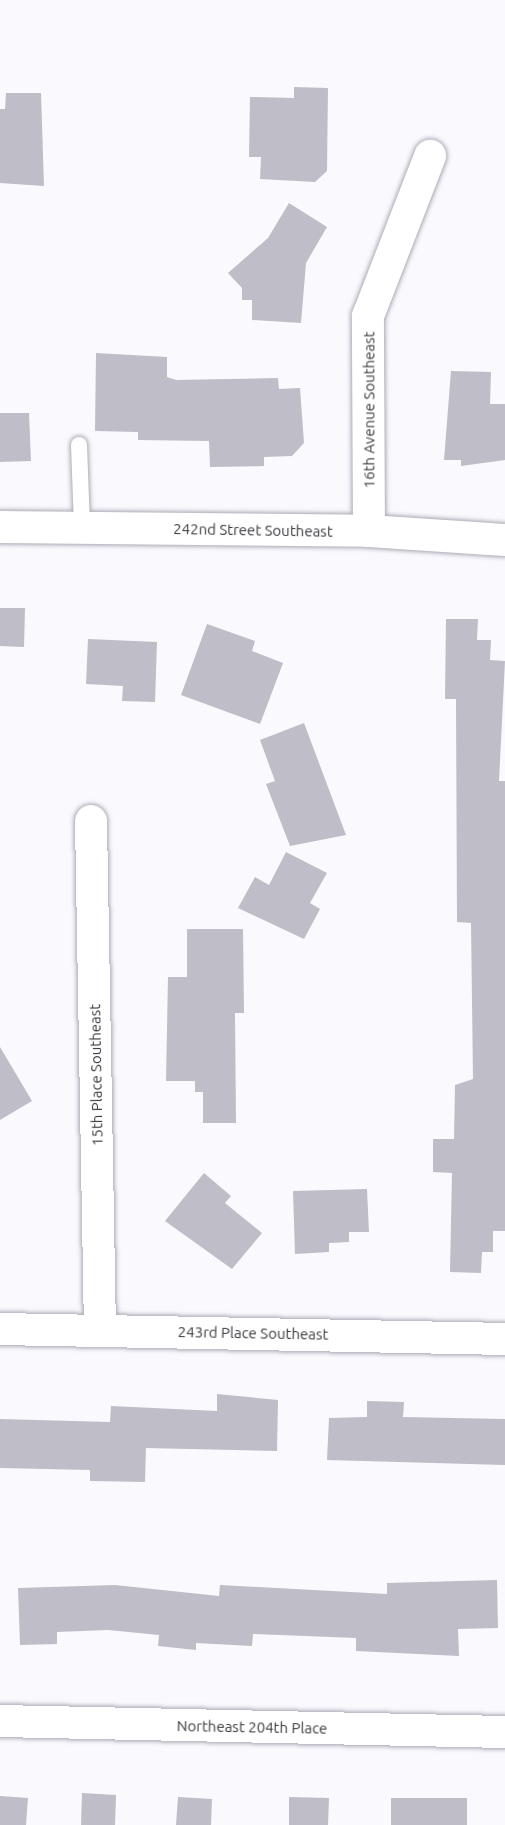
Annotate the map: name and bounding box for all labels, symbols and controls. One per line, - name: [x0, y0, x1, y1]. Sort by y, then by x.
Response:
- street label: 16th Avenue Southeast: [360, 332, 378, 488]
- street label: 242nd Street Southeast: [173, 520, 333, 540]
- street label: 15th Place Southeast: [86, 1004, 106, 1146]
- street label: 243rd Place Southeast: [178, 1323, 328, 1343]
- street label: Northeast 204th Place: [177, 1717, 327, 1737]

